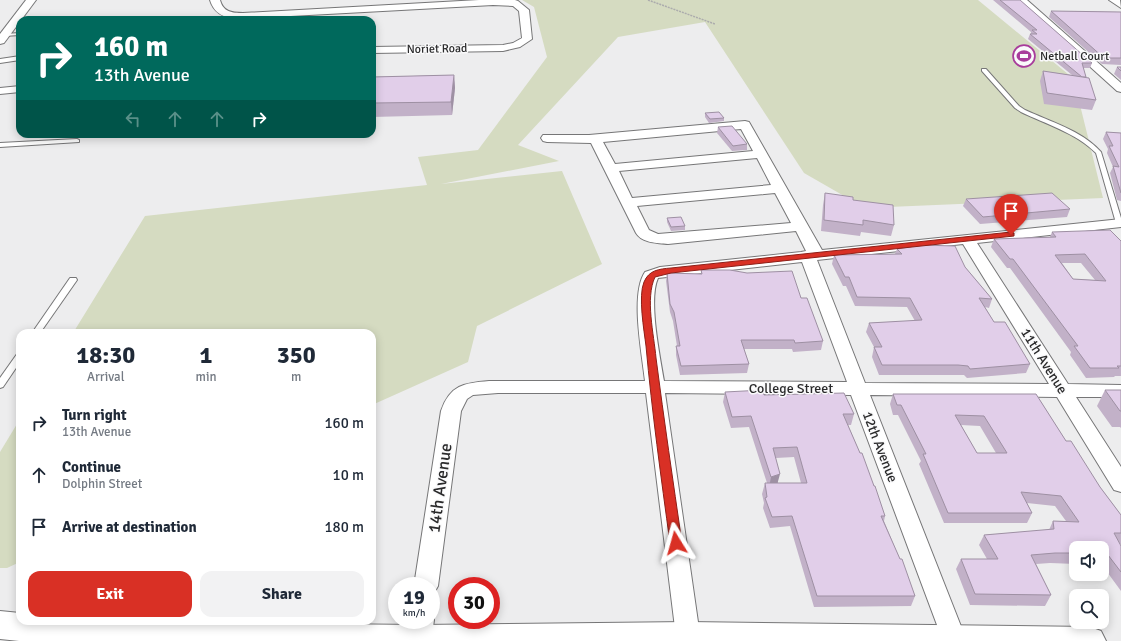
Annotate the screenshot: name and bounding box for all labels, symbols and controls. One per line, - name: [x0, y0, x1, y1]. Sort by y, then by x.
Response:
- text: 160 m: [94, 30, 168, 64]
- icon: right: [28, 32, 80, 84]
- street label: Noriet Road: [406, 41, 468, 57]
- sports icon: Netball Court: [1011, 43, 1037, 69]
- place label: Netball Court: [1040, 49, 1109, 64]
- text: 13th Avenue: [94, 64, 190, 86]
- icon: left: [122, 108, 144, 130]
- icon: ahead: [164, 108, 186, 130]
- icon: ahead: [206, 108, 228, 130]
- icon: right: [248, 108, 270, 130]
- pin: [994, 194, 1028, 235]
- icon: arrive: [1000, 200, 1022, 222]
- street label: 11th Avenue: [1017, 325, 1071, 397]
- text: 18:30: [76, 340, 135, 370]
- text: 1: [200, 340, 212, 370]
- text: 350: [277, 340, 316, 370]
- text: Arrival: [87, 369, 124, 385]
- text: min: [196, 369, 217, 385]
- text: m: [291, 369, 301, 385]
- street label: College Street: [749, 380, 833, 397]
- text: Turn right: [62, 406, 127, 424]
- street label: 12th Avenue: [859, 409, 901, 485]
- icon: right: [28, 412, 50, 434]
- text: 160 m: [324, 414, 364, 432]
- text: 13th Avenue: [62, 424, 131, 440]
- street label: 14th Avenue: [423, 442, 457, 534]
- text: Continue: [62, 458, 121, 476]
- icon: ahead: [28, 464, 50, 486]
- text: 10 m: [333, 466, 364, 484]
- text: Dolphin Street: [62, 476, 142, 492]
- icon: arrive: [28, 516, 50, 538]
- text: Arrive at destination: [62, 518, 197, 536]
- text: 180 m: [324, 518, 364, 536]
- position arrow: [655, 522, 697, 564]
- map controls: [1069, 541, 1109, 629]
- button: sound: [1069, 541, 1109, 581]
- button: Exit: [28, 571, 192, 617]
- button: Share: [200, 571, 364, 617]
- speed limit sign: 30: [448, 577, 500, 629]
- text: 19: [403, 585, 425, 610]
- button: search: [1069, 589, 1109, 629]
- text: km/h: [403, 607, 425, 619]

